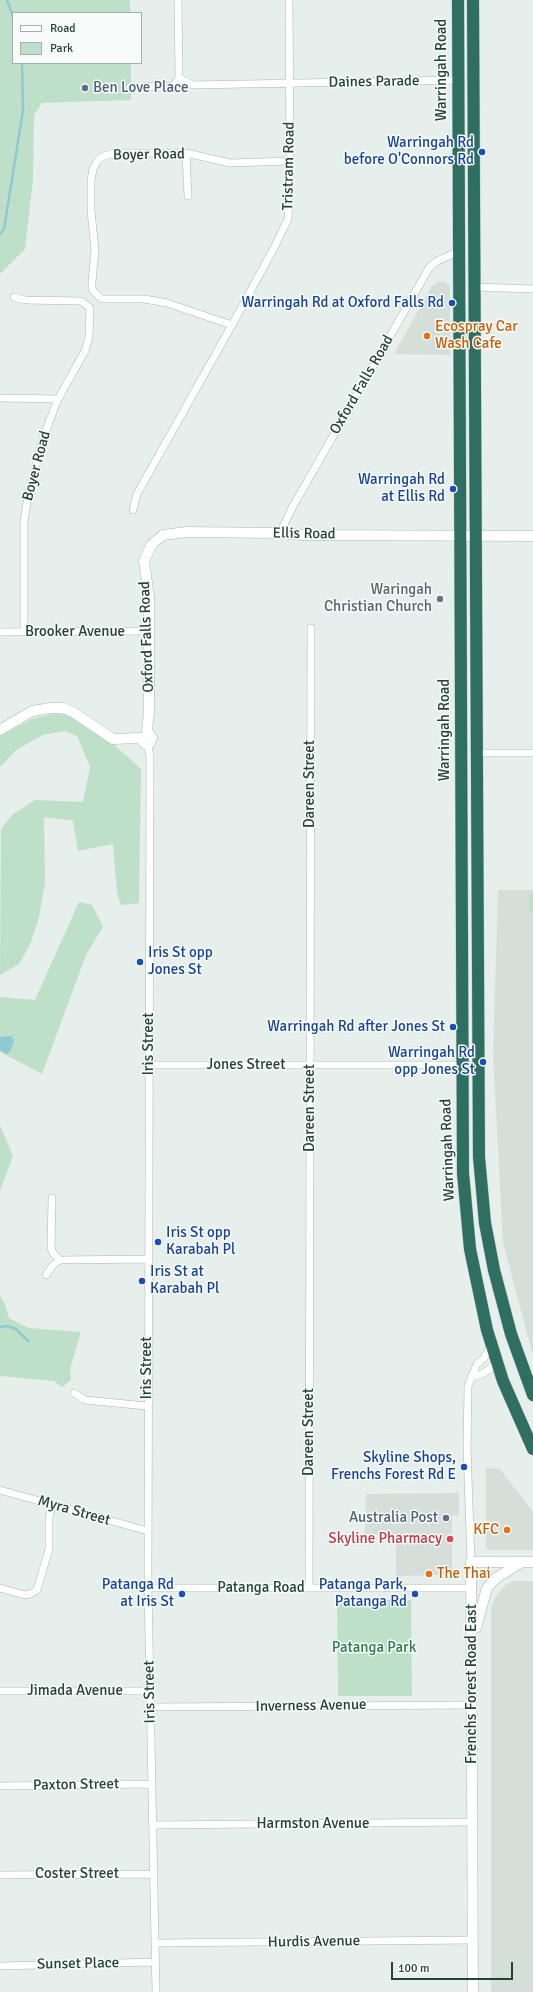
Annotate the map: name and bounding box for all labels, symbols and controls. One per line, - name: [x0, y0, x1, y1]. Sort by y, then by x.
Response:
- legend: [12, 12, 142, 64]
- street label: Warringah Road: [433, 19, 451, 121]
- text: Road: [50, 21, 76, 36]
- text: Park: [50, 41, 73, 56]
- street label: Daines Parade: [328, 72, 420, 92]
- place label: Ben Love Place: [93, 79, 189, 97]
- marker: Ben Love Place: [80, 83, 90, 93]
- street label: Tristram Road: [279, 122, 299, 210]
- place label: Warringah Rd before O'Connors Rd: [344, 134, 474, 169]
- street label: Boyer Road: [113, 145, 185, 165]
- marker: Warringah Rd before O'Connors Rd: [477, 147, 487, 157]
- place label: Warringah Rd at Oxford Falls Rd: [241, 294, 444, 312]
- marker: Warringah Rd at Oxford Falls Rd: [447, 298, 457, 308]
- place label: Ecospray Car Wash Cafe: [435, 318, 518, 353]
- marker: Ecospray Car Wash Cafe: [422, 331, 432, 341]
- street label: Oxford Falls Road: [326, 332, 398, 438]
- street label: Boyer Road: [19, 429, 55, 503]
- place label: Warringah Rd at Ellis Rd: [358, 471, 445, 506]
- marker: Warringah Rd at Ellis Rd: [448, 484, 458, 494]
- street label: Ellis Road: [272, 524, 336, 544]
- street label: Oxford Falls Road: [136, 581, 158, 693]
- place label: Waringah Christian Church: [324, 581, 432, 616]
- marker: Waringah Christian Church: [435, 594, 445, 604]
- street label: Brooker Avenue: [25, 623, 125, 641]
- street label: Warringah Road: [436, 679, 454, 781]
- street label: Dareen Street: [301, 740, 319, 828]
- place label: Iris St opp Jones St: [148, 944, 213, 979]
- marker: Iris St opp Jones St: [135, 957, 145, 967]
- street label: Iris Street: [140, 1012, 158, 1076]
- place label: Warringah Rd after Jones St: [267, 1018, 445, 1036]
- marker: Warringah Rd after Jones St: [448, 1022, 458, 1032]
- place label: Warringah Rd opp Jones St: [388, 1044, 475, 1079]
- street label: Jones Street: [206, 1056, 286, 1074]
- marker: Warringah Rd opp Jones St: [478, 1057, 488, 1067]
- street label: Dareen Street: [301, 1064, 319, 1152]
- street label: Warringah Road: [437, 1098, 459, 1202]
- place label: Iris St opp Karabah Pl: [166, 1224, 235, 1259]
- marker: Iris St opp Karabah Pl: [153, 1237, 163, 1247]
- place label: Iris St at Karabah Pl: [150, 1263, 219, 1298]
- marker: Iris St at Karabah Pl: [137, 1276, 147, 1286]
- street label: Iris Street: [138, 1336, 156, 1400]
- street label: Dareen Street: [300, 1388, 318, 1476]
- place label: Skyline Shops, Frenchs Forest Rd E: [331, 1449, 456, 1484]
- marker: Skyline Shops, Frenchs Forest Rd E: [459, 1462, 469, 1472]
- street label: Myra Street: [36, 1492, 112, 1530]
- place label: Australia Post: [349, 1509, 438, 1527]
- marker: Australia Post: [441, 1513, 451, 1523]
- place label: KFC: [473, 1521, 499, 1539]
- marker: KFC: [502, 1525, 512, 1535]
- place label: Skyline Pharmacy: [328, 1530, 442, 1548]
- marker: Skyline Pharmacy: [445, 1534, 455, 1544]
- place label: The Thai: [437, 1565, 491, 1583]
- marker: The Thai: [424, 1569, 434, 1579]
- place label: Patanga Rd at Iris St: [102, 1576, 174, 1611]
- place label: Patanga Park, Patanga Rd: [319, 1576, 407, 1611]
- street label: Patanga Road: [217, 1579, 305, 1597]
- marker: Patanga Rd at Iris St: [177, 1589, 187, 1599]
- marker: Patanga Park, Patanga Rd: [410, 1589, 420, 1599]
- street label: Frenchs Forest Road East: [463, 1604, 481, 1764]
- park label: Patanga Park: [332, 1639, 416, 1657]
- street label: Iris Street: [140, 1660, 160, 1724]
- street label: Jimada Avenue: [27, 1682, 123, 1700]
- street label: Inverness Avenue: [255, 1696, 367, 1716]
- street label: Paxton Street: [33, 1775, 119, 1795]
- street label: Harmston Avenue: [256, 1815, 370, 1833]
- street label: Coster Street: [35, 1865, 119, 1883]
- street label: Hurdis Avenue: [268, 1932, 360, 1952]
- street label: Sunset Place: [37, 1954, 119, 1974]
- scale bar: [393, 1954, 515, 1980]
- text: 100 m: [398, 1961, 430, 1976]

